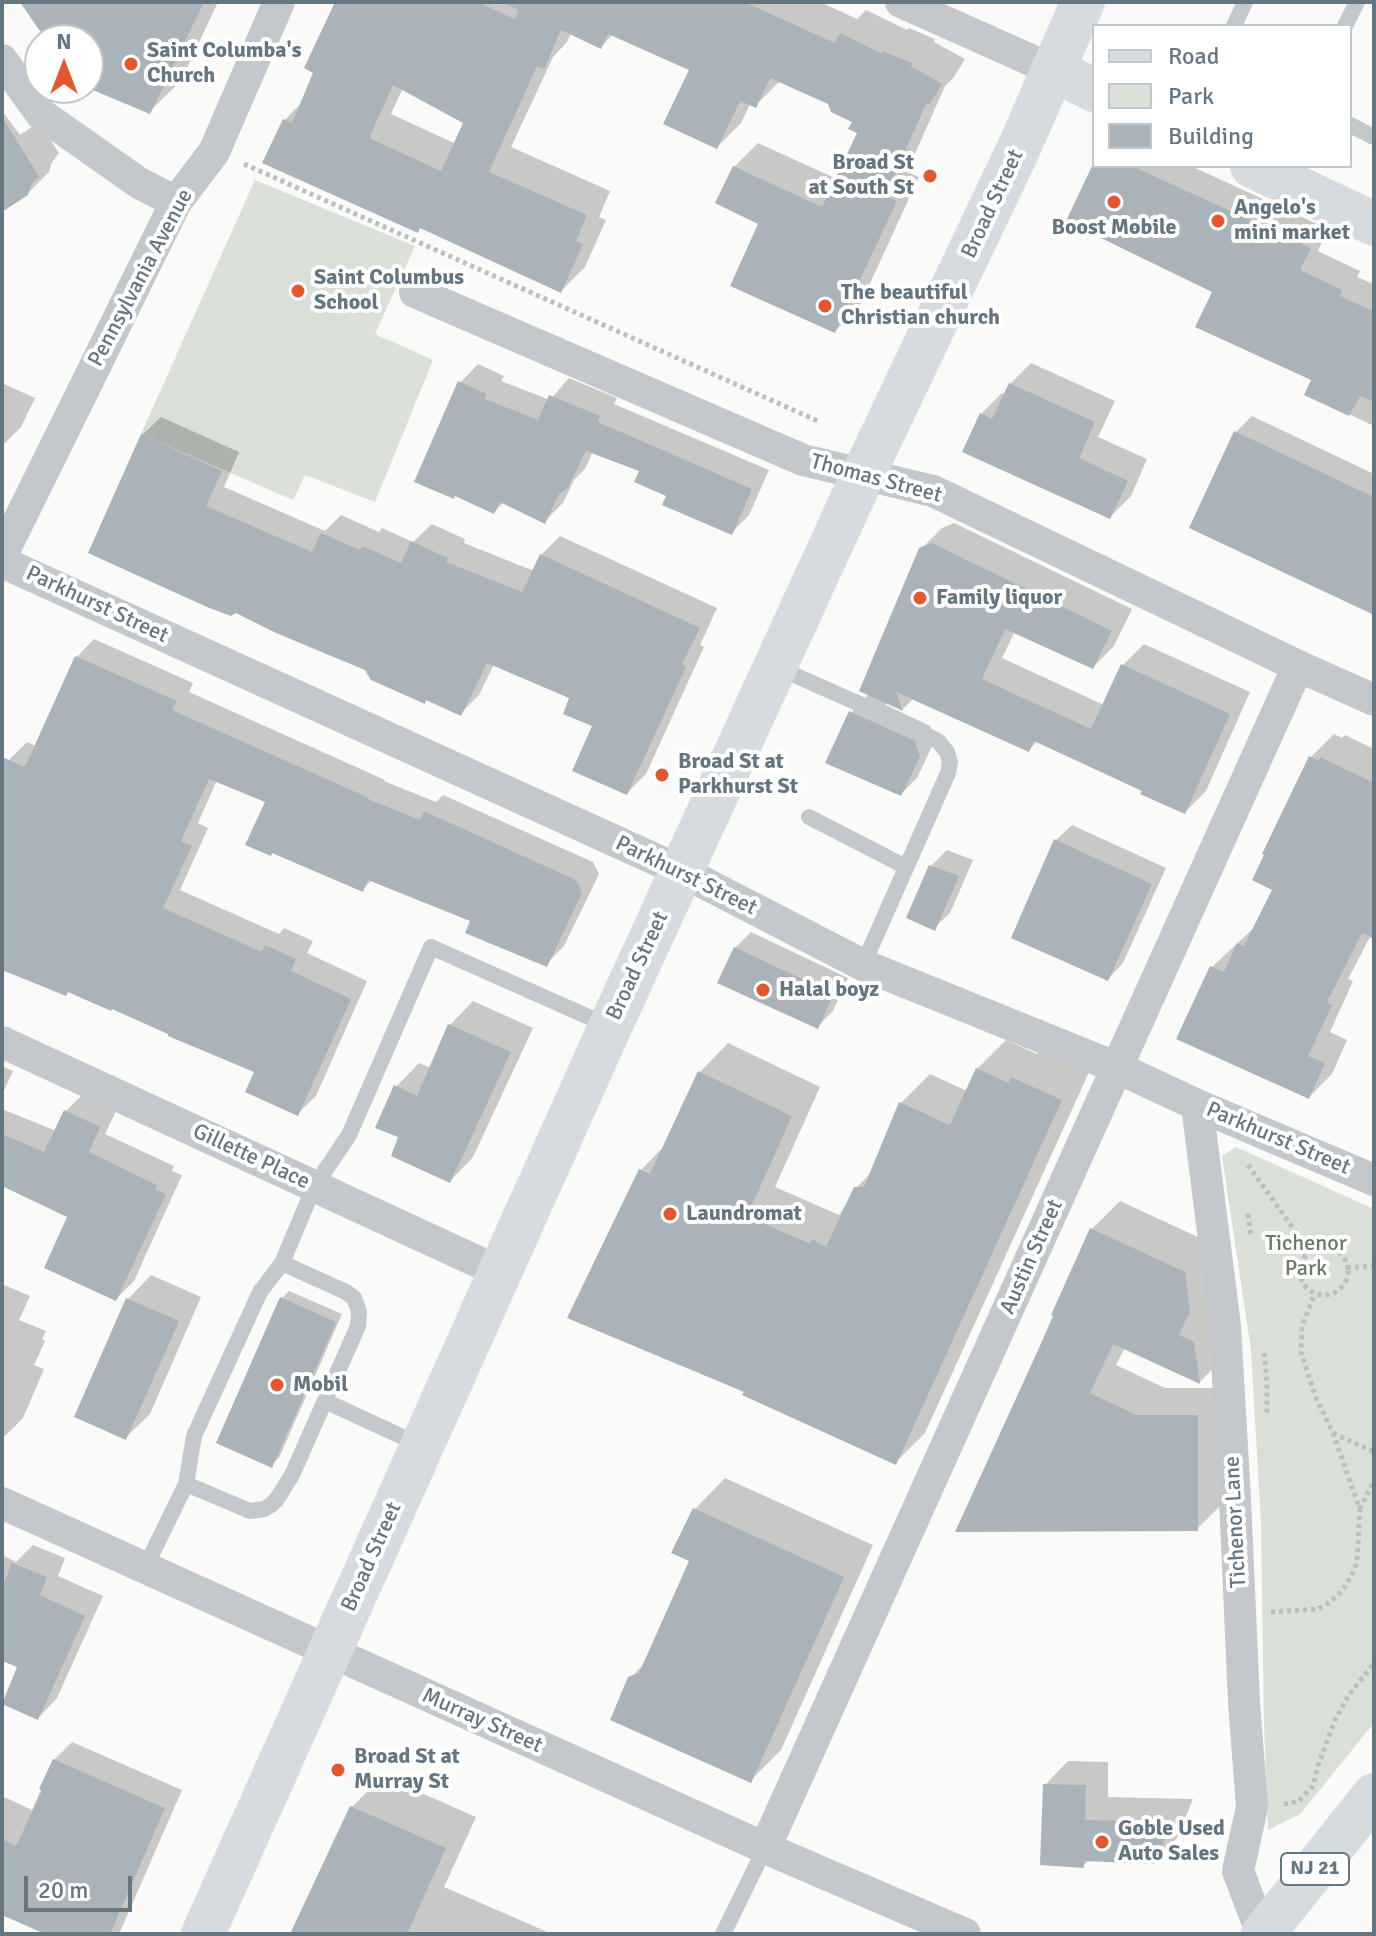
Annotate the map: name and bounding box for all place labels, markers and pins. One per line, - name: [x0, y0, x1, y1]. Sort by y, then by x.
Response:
- place label: Saint Columba's Church: [147, 38, 301, 90]
- marker: Saint Columba's Church: [122, 55, 140, 73]
- place label: Broad St at South St: [808, 150, 914, 202]
- marker: Broad St at South St: [921, 167, 939, 185]
- marker: Boost Mobile: [1105, 193, 1123, 211]
- place label: Angelo's mini market: [1234, 195, 1350, 246]
- marker: Angelo's mini market: [1209, 212, 1227, 230]
- place label: Boost Mobile: [1051, 215, 1177, 241]
- place label: Saint Columbus School: [314, 265, 464, 316]
- place label: The beautiful Christian church: [841, 280, 1000, 332]
- marker: Saint Columbus School: [289, 282, 307, 300]
- marker: The beautiful Christian church: [816, 297, 834, 315]
- place label: Family liquor: [936, 585, 1062, 611]
- marker: Family liquor: [911, 589, 929, 607]
- place label: Broad St at Parkhurst St: [678, 749, 798, 800]
- marker: Broad St at Parkhurst St: [653, 766, 671, 784]
- place label: Halal boyz: [779, 977, 879, 1003]
- marker: Halal boyz: [754, 981, 772, 999]
- place label: Laundromat: [686, 1201, 802, 1227]
- marker: Laundromat: [661, 1205, 679, 1223]
- place label: Mobil: [293, 1372, 348, 1398]
- marker: Mobil: [268, 1376, 286, 1394]
- place label: Broad St at Murray St: [354, 1744, 460, 1796]
- marker: Broad St at Murray St: [329, 1761, 347, 1779]
- place label: Goble Used Auto Sales: [1118, 1816, 1225, 1868]
- marker: Goble Used Auto Sales: [1093, 1833, 1111, 1851]

